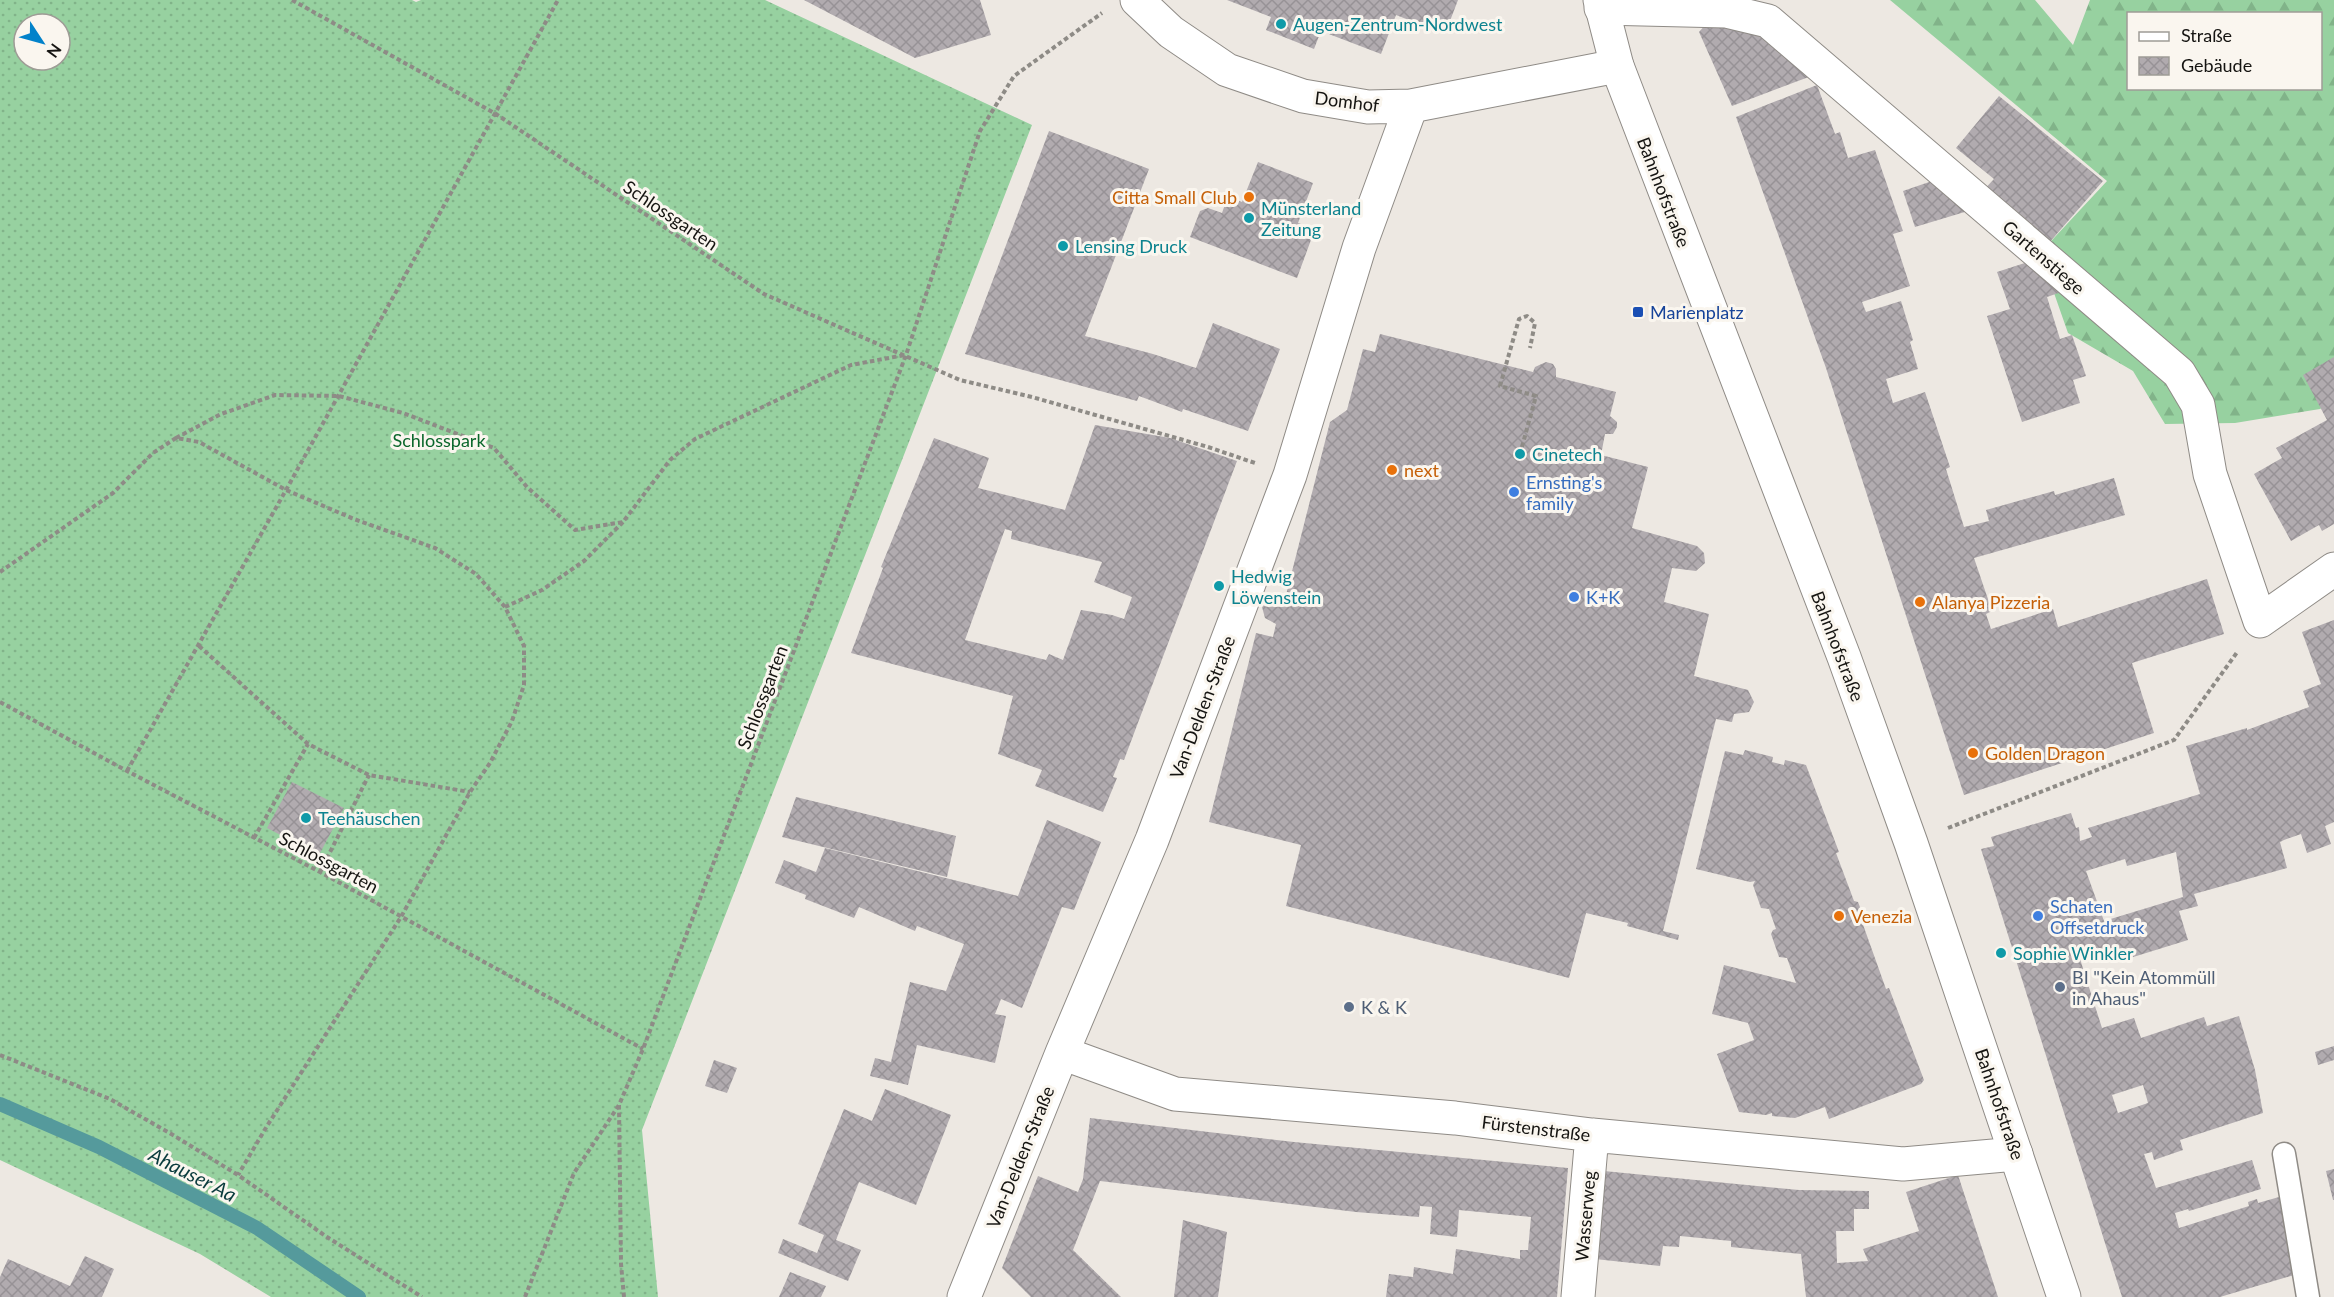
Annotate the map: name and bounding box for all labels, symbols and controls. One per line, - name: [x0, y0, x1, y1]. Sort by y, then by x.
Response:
- north arrow: [12, 12, 72, 72]
- legend: [2127, 12, 2322, 90]
- place label: Augen-Zentrum-Nordwest: [1293, 13, 1503, 35]
- marker: Augen-Zentrum-Nordwest: [1274, 17, 1288, 31]
- text: Straße: [2181, 24, 2232, 46]
- text: N: [43, 41, 66, 62]
- text: Gebäude: [2181, 54, 2252, 76]
- street label: Domhof: [1313, 86, 1381, 116]
- street label: Bahnhofstraße: [1633, 134, 1695, 250]
- street label: Schlossgarten: [620, 175, 722, 255]
- place label: Citta Small Club: [1112, 186, 1237, 208]
- marker: Citta Small Club: [1242, 190, 1256, 204]
- place label: Münsterland Zeitung: [1261, 197, 1361, 240]
- marker: Münsterland Zeitung: [1242, 211, 1256, 225]
- street label: Gartenstiege: [1998, 215, 2090, 299]
- place label: Lensing Druck: [1075, 235, 1188, 257]
- marker: Lensing Druck: [1056, 239, 1070, 253]
- place label: Marienplatz: [1650, 301, 1744, 323]
- marker: Marienplatz: [1631, 305, 1645, 319]
- park label: Schlosspark: [392, 429, 486, 451]
- place label: Cinetech: [1532, 443, 1602, 465]
- marker: Cinetech: [1513, 447, 1527, 461]
- place label: next: [1404, 459, 1439, 481]
- marker: next: [1385, 463, 1399, 477]
- place label: Ernsting's family: [1526, 471, 1603, 514]
- marker: Ernsting's family: [1507, 485, 1521, 499]
- place label: Hedwig Löwenstein: [1231, 565, 1321, 608]
- marker: Hedwig Löwenstein: [1212, 579, 1226, 593]
- place label: K+K: [1586, 586, 1620, 608]
- street label: Bahnhofstraße: [1807, 588, 1869, 704]
- marker: K+K: [1567, 590, 1581, 604]
- place label: Alanya Pizzeria: [1932, 591, 2050, 613]
- marker: Alanya Pizzeria: [1913, 595, 1927, 609]
- street label: Van-Delden-Straße: [1165, 632, 1239, 782]
- street label: Schlossgarten: [732, 642, 792, 752]
- place label: Golden Dragon: [1985, 742, 2105, 764]
- marker: Golden Dragon: [1966, 746, 1980, 760]
- place label: Teehäuschen: [318, 807, 420, 829]
- marker: Teehäuschen: [299, 811, 313, 825]
- street label: Schlossgarten: [276, 827, 382, 897]
- place label: Schaten Offsetdruck: [2050, 895, 2145, 938]
- place label: Venezia: [1851, 905, 1912, 927]
- marker: Venezia: [1832, 909, 1846, 923]
- marker: Schaten Offsetdruck: [2031, 909, 2045, 923]
- place label: Sophie Winkler: [2013, 942, 2134, 964]
- marker: Sophie Winkler: [1994, 946, 2008, 960]
- place label: BI "Kein Atommüll in Ahaus": [2072, 966, 2215, 1009]
- marker: BI "Kein Atommüll in Ahaus": [2053, 980, 2067, 994]
- place label: K & K: [1361, 996, 1407, 1018]
- marker: K & K: [1342, 1000, 1356, 1014]
- street label: Bahnhofstraße: [1971, 1045, 2029, 1163]
- street label: Van-Delden-Straße: [981, 1083, 1059, 1231]
- street label: Fürstenstraße: [1480, 1110, 1592, 1146]
- water label: Ahauser Aa: [144, 1141, 241, 1206]
- street label: Wasserweg: [1570, 1170, 1600, 1262]

